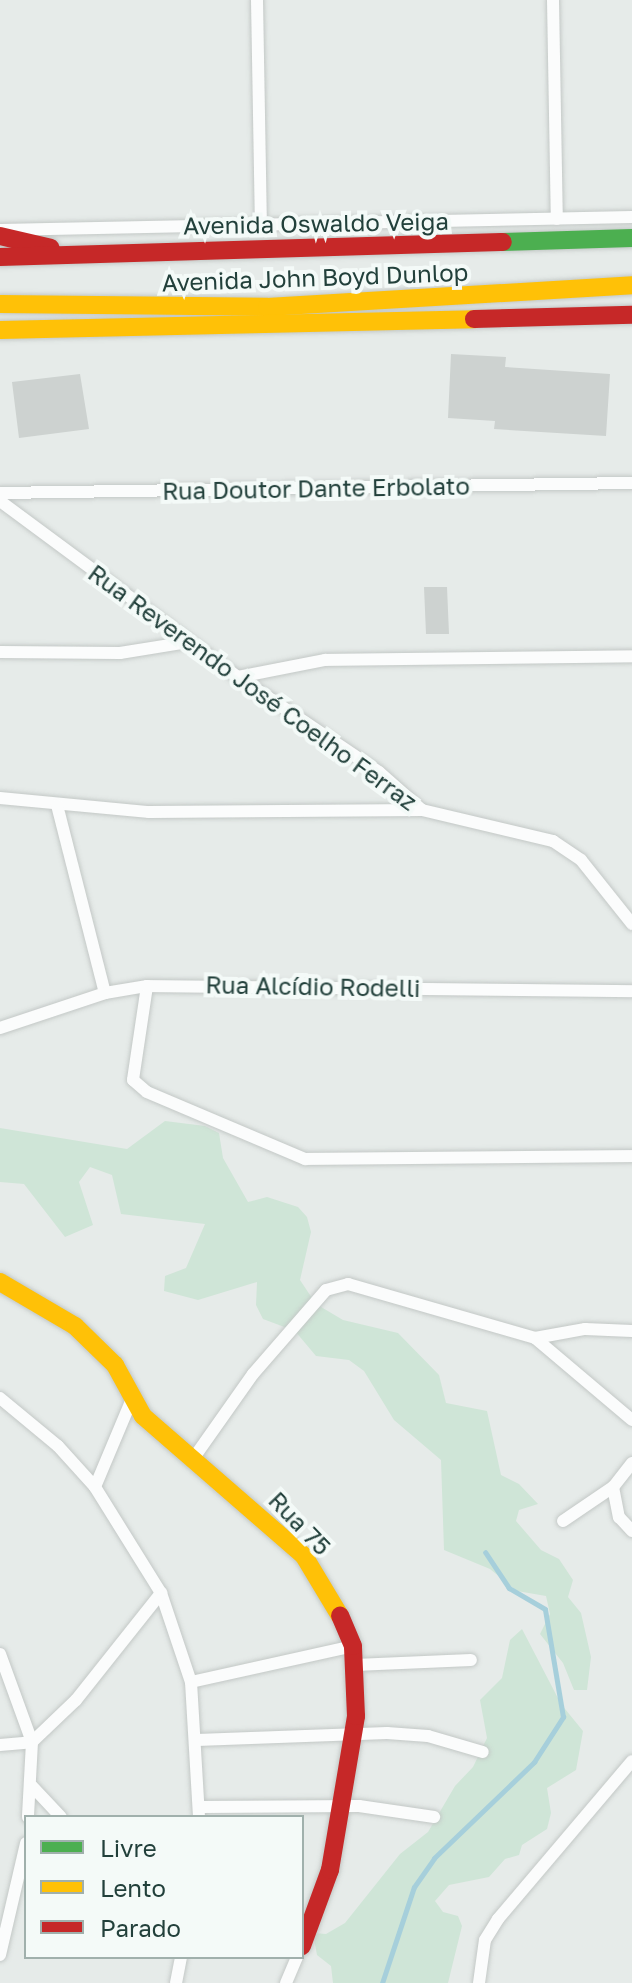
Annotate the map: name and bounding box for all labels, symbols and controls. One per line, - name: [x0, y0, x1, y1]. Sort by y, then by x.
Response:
- street label: Avenida Oswaldo Veiga: [183, 206, 449, 240]
- street label: Avenida John Boyd Dunlop: [161, 257, 469, 297]
- street label: Rua Doutor Dante Erbolato: [162, 471, 470, 505]
- street label: Rua Reverendo José Coelho Ferraz: [83, 558, 423, 816]
- street label: Rua Alcídio Rodelli: [205, 970, 421, 1002]
- street label: Rua 75: [263, 1485, 337, 1561]
- legend: [24, 1815, 304, 1959]
- text: Livre: [100, 1833, 157, 1862]
- text: Lento: [100, 1873, 166, 1902]
- text: Parado: [100, 1913, 181, 1942]

